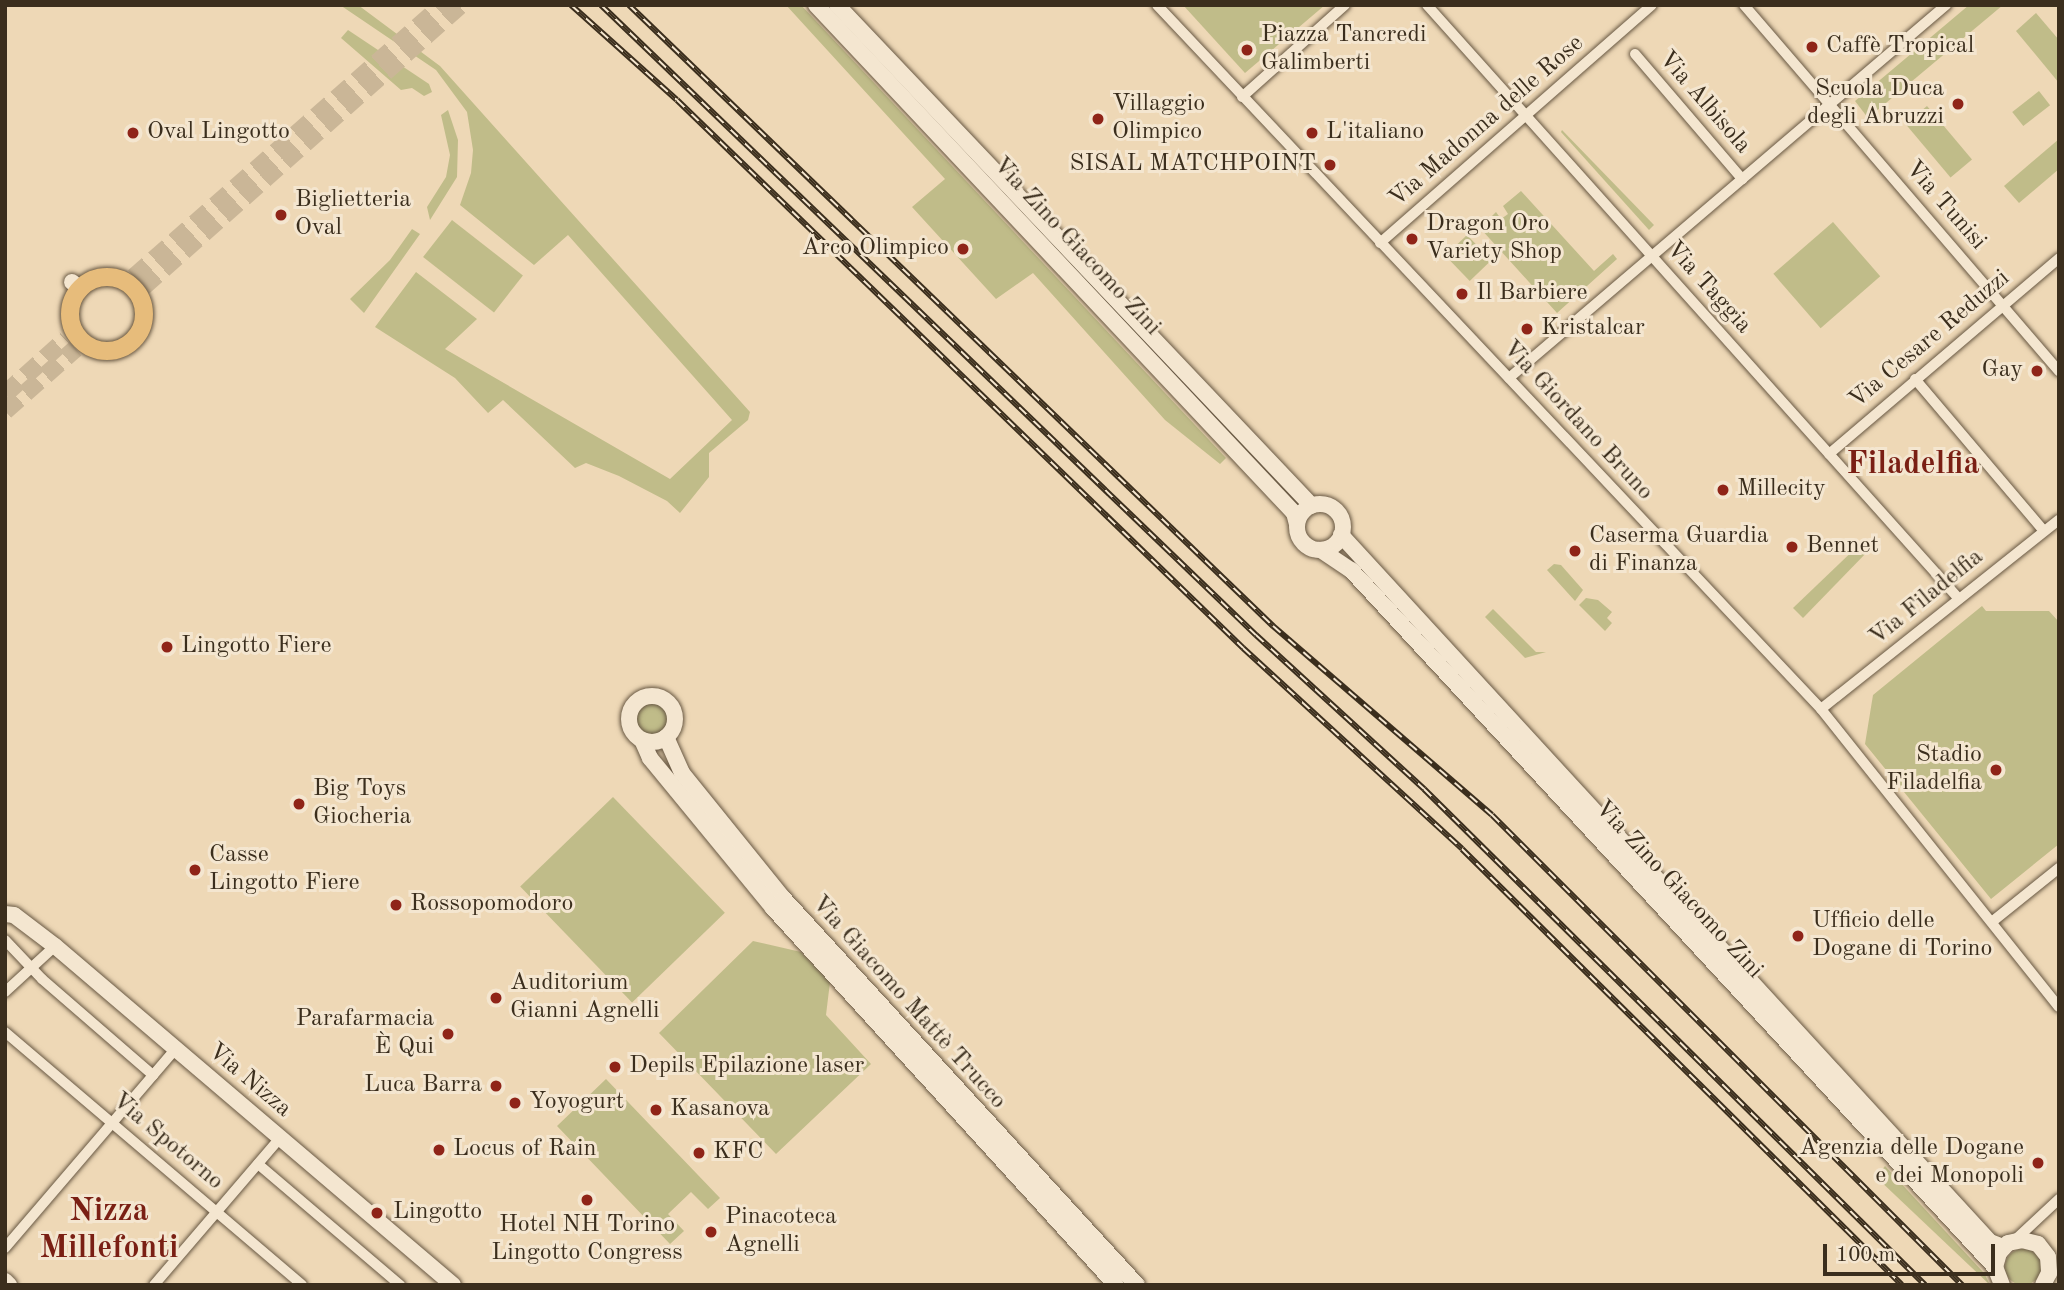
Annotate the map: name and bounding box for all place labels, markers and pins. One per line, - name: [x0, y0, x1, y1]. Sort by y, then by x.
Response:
- place label: Piazza Tancredi Galimberti: [1261, 22, 1426, 78]
- place label: Caffè Tropical: [1826, 33, 1974, 61]
- marker: Caffè Tropical: [1804, 39, 1820, 55]
- marker: Piazza Tancredi Galimberti: [1239, 42, 1255, 58]
- place label: Scuola Duca degli Abruzzi: [1807, 76, 1944, 132]
- place label: Villaggio Olimpico: [1112, 91, 1205, 147]
- marker: Scuola Duca degli Abruzzi: [1950, 96, 1966, 112]
- marker: Villaggio Olimpico: [1090, 111, 1106, 127]
- place label: Oval Lingotto: [147, 119, 290, 147]
- place label: L'italiano: [1326, 119, 1424, 147]
- marker: Oval Lingotto: [125, 125, 141, 141]
- marker: L'italiano: [1304, 125, 1320, 141]
- place label: SISAL MATCHPOINT: [1070, 151, 1316, 179]
- marker: SISAL MATCHPOINT: [1322, 157, 1338, 173]
- place label: Biglietteria Oval: [295, 187, 411, 243]
- marker: Biglietteria Oval: [273, 207, 289, 223]
- place label: Dragon Oro Variety Shop: [1426, 211, 1562, 267]
- marker: Dragon Oro Variety Shop: [1404, 231, 1420, 247]
- place label: Arco Olimpico: [802, 235, 949, 263]
- marker: Arco Olimpico: [955, 241, 971, 257]
- place label: Il Barbiere: [1476, 280, 1588, 308]
- marker: Il Barbiere: [1454, 286, 1470, 302]
- place label: Kristalcar: [1541, 315, 1645, 343]
- marker: Kristalcar: [1519, 321, 1535, 337]
- place label: Gay: [1982, 357, 2023, 385]
- marker: Gay: [2029, 363, 2045, 379]
- place label: Millecity: [1737, 476, 1826, 504]
- marker: Millecity: [1715, 482, 1731, 498]
- place label: Caserma Guardia di Finanza: [1589, 523, 1769, 579]
- place label: Bennet: [1806, 533, 1879, 561]
- marker: Bennet: [1784, 539, 1800, 555]
- marker: Caserma Guardia di Finanza: [1567, 543, 1583, 559]
- place label: Lingotto Fiere: [181, 633, 331, 661]
- marker: Lingotto Fiere: [159, 639, 175, 655]
- place label: Stadio Filadelfia: [1886, 742, 1982, 798]
- marker: Stadio Filadelfia: [1988, 762, 2004, 778]
- place label: Big Toys Giocheria: [313, 776, 411, 832]
- marker: Big Toys Giocheria: [291, 796, 307, 812]
- place label: Casse Lingotto Fiere: [209, 842, 359, 898]
- marker: Casse Lingotto Fiere: [187, 862, 203, 878]
- place label: Rossopomodoro: [410, 891, 573, 919]
- marker: Rossopomodoro: [388, 897, 404, 913]
- place label: Ufficio delle Dogane di Torino: [1812, 908, 1992, 964]
- marker: Ufficio delle Dogane di Torino: [1790, 928, 1806, 944]
- place label: Auditorium Gianni Agnelli: [510, 970, 659, 1026]
- marker: Auditorium Gianni Agnelli: [488, 990, 504, 1006]
- place label: Parafarmacia È Qui: [296, 1006, 434, 1062]
- marker: Parafarmacia È Qui: [440, 1026, 456, 1042]
- place label: Depils Epilazione laser: [629, 1053, 864, 1081]
- marker: Depils Epilazione laser: [607, 1059, 623, 1075]
- place label: Luca Barra: [364, 1072, 482, 1100]
- marker: Luca Barra: [488, 1078, 504, 1094]
- place label: Yoyogurt: [529, 1089, 624, 1117]
- marker: Yoyogurt: [507, 1095, 523, 1111]
- place label: Kasanova: [670, 1096, 770, 1124]
- marker: Kasanova: [648, 1102, 664, 1118]
- place label: Agenzia delle Dogane e dei Monopoli: [1799, 1135, 2024, 1191]
- place label: Locus of Rain: [453, 1136, 596, 1164]
- place label: KFC: [713, 1139, 763, 1167]
- marker: Locus of Rain: [431, 1142, 447, 1158]
- marker: KFC: [691, 1145, 707, 1161]
- marker: Agenzia delle Dogane e dei Monopoli: [2030, 1155, 2046, 1171]
- marker: Hotel NH Torino Lingotto Congress: [579, 1192, 595, 1208]
- place label: Lingotto: [393, 1199, 482, 1227]
- marker: Lingotto: [367, 1203, 387, 1223]
- place label: Pinacoteca Agnelli: [725, 1204, 837, 1260]
- place label: Hotel NH Torino Lingotto Congress: [491, 1212, 683, 1268]
- marker: Pinacoteca Agnelli: [703, 1224, 719, 1240]

